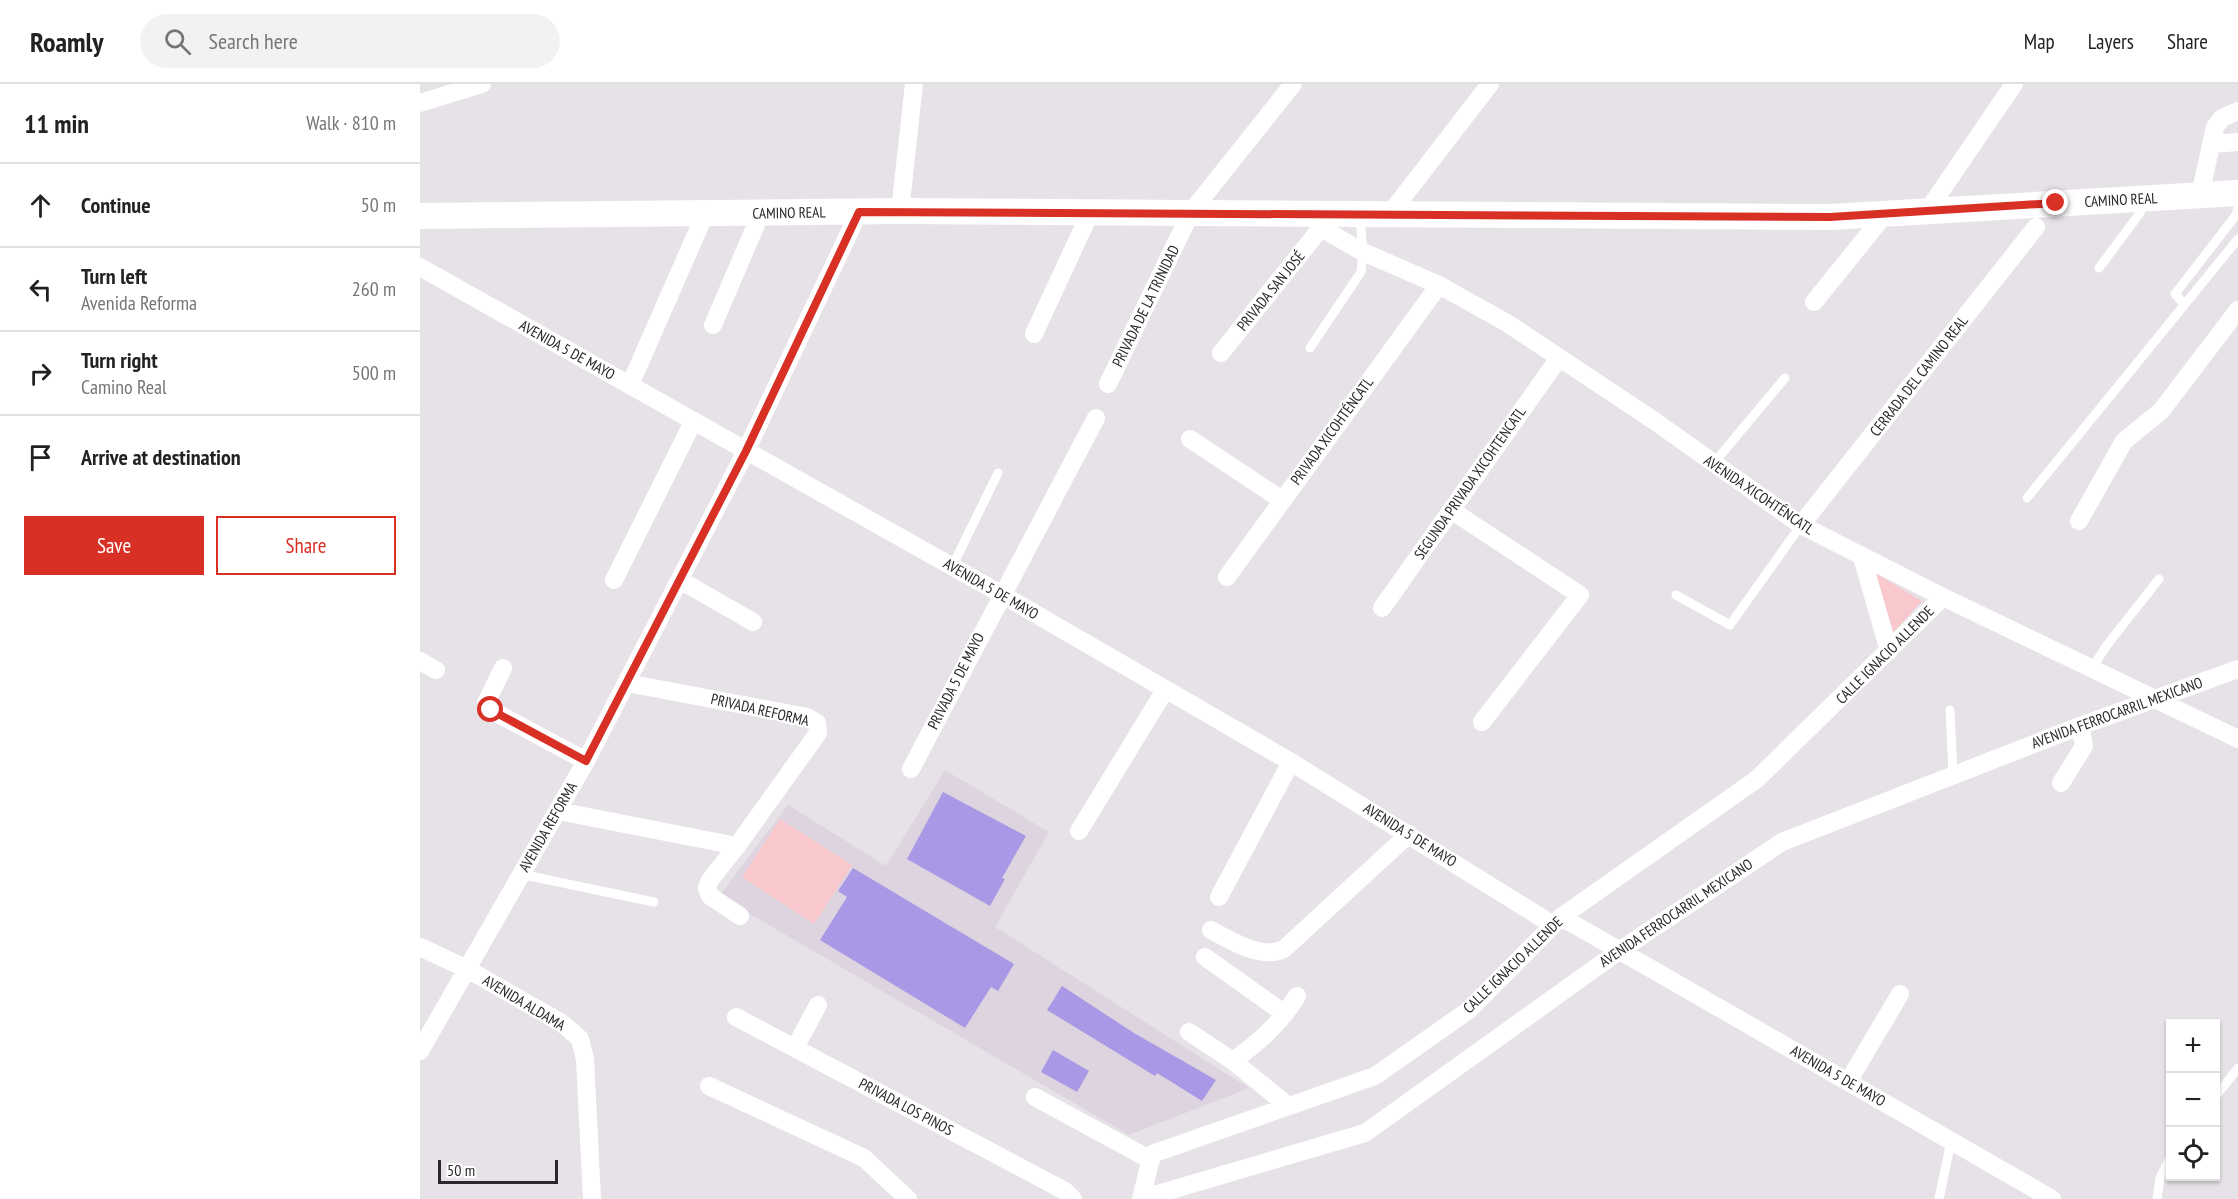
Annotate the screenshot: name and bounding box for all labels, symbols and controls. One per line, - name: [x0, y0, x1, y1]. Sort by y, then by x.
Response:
- search box: [140, 14, 560, 68]
- text: Roamly: [30, 23, 104, 60]
- icon: search: [161, 25, 194, 58]
- text: Search here: [209, 27, 298, 55]
- text: Map: [2024, 28, 2055, 55]
- text: Layers: [2088, 28, 2134, 55]
- text: Share: [2167, 28, 2208, 55]
- text: 11 min: [24, 107, 89, 140]
- text: Walk · 810 m: [306, 110, 396, 136]
- street label: CAMINO REAL: [2084, 188, 2159, 211]
- icon: ahead: [24, 189, 57, 222]
- route end: [2042, 189, 2068, 215]
- text: Continue: [81, 191, 151, 219]
- text: 50 m: [361, 192, 396, 218]
- street label: CAMINO REAL: [752, 202, 826, 223]
- street label: PRIVADA DE LA TRINIDAD: [1108, 242, 1183, 370]
- street label: PRIVADA SAN JOSÉ: [1232, 247, 1309, 335]
- text: Turn left: [81, 262, 147, 290]
- icon: left: [24, 273, 57, 306]
- text: 260 m: [352, 276, 396, 302]
- text: Avenida Reforma: [81, 290, 197, 316]
- street label: CERRADA DEL CAMINO REAL: [1866, 311, 1972, 440]
- street label: AVENIDA 5 DE MAYO: [516, 315, 618, 384]
- text: Turn right: [81, 346, 158, 374]
- icon: right: [24, 357, 57, 390]
- text: 500 m: [352, 360, 396, 386]
- street label: PRIVADA XICOHTÉNCATL: [1286, 372, 1378, 488]
- text: Camino Real: [81, 374, 167, 400]
- street label: SEGUNDA PRIVADA XICOHTENCATL: [1410, 402, 1530, 563]
- icon: arrive: [24, 441, 57, 474]
- text: Arrive at destination: [81, 443, 241, 471]
- street label: AVENIDA XICOHTÉNCATL: [1700, 451, 1819, 539]
- button: Save: [24, 516, 204, 575]
- button: Share: [216, 516, 396, 575]
- street label: AVENIDA 5 DE MAYO: [940, 554, 1042, 623]
- street label: CALLE IGNACIO ALLENDE: [1832, 602, 1938, 708]
- street label: PRIVADA 5 DE MAYO: [923, 629, 988, 732]
- street label: AVENIDA FERROCARRIL MEXICANO: [2029, 673, 2205, 752]
- street label: PRIVADA REFORMA: [709, 689, 812, 730]
- route start: [477, 696, 503, 722]
- street label: AVENIDA REFORMA: [514, 778, 581, 875]
- street label: AVENIDA 5 DE MAYO: [1360, 798, 1460, 871]
- street label: AVENIDA FERROCARRIL MEXICANO: [1595, 854, 1756, 971]
- street label: CALLE IGNACIO ALLENDE: [1459, 912, 1566, 1017]
- street label: AVENIDA ALDAMA: [479, 970, 570, 1035]
- map controls: [2166, 1019, 2220, 1181]
- button: +: [2166, 1019, 2220, 1073]
- street label: AVENIDA 5 DE MAYO: [1787, 1041, 1889, 1110]
- button: −: [2166, 1073, 2220, 1127]
- street label: PRIVADA LOS PINOS: [856, 1074, 957, 1139]
- button: locate: [2166, 1127, 2220, 1181]
- scale bar: [438, 1157, 558, 1184]
- text: 50 m: [447, 1160, 475, 1180]

